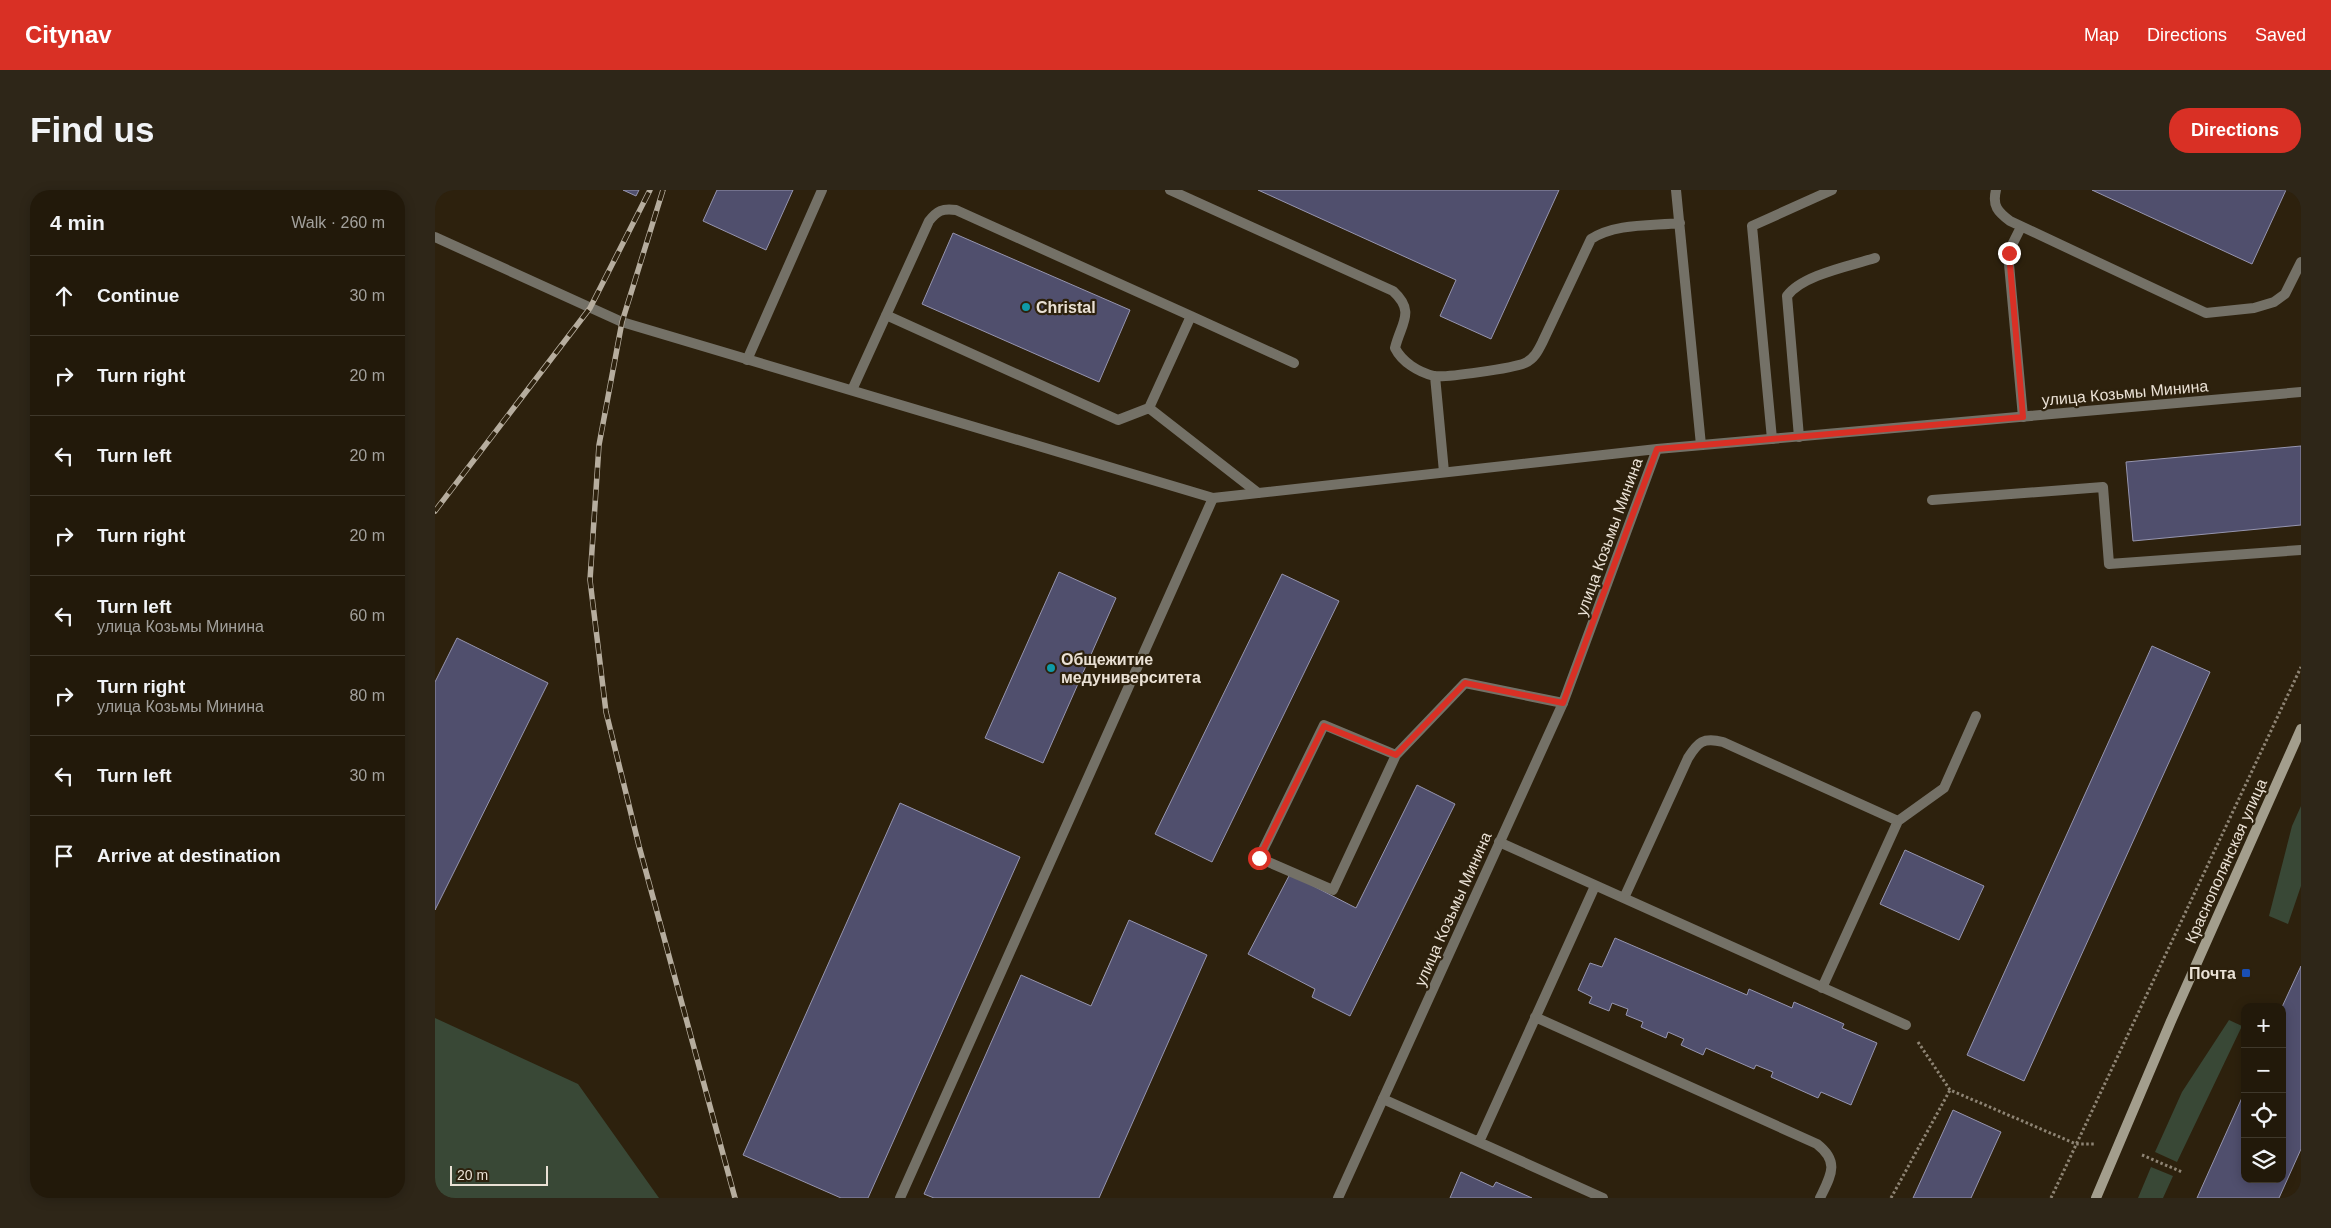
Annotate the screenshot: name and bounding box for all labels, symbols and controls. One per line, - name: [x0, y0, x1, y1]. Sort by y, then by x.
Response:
- text: Citynav: [25, 21, 112, 48]
- text: Map: [2084, 25, 2119, 45]
- text: Directions: [2147, 25, 2227, 45]
- text: Saved: [2255, 25, 2306, 45]
- button: Directions: [2169, 108, 2301, 153]
- text: Find us: [30, 110, 154, 149]
- text: 4 min: [50, 211, 105, 234]
- text: Walk · 260 m: [291, 214, 385, 231]
- route end: [1998, 242, 2021, 265]
- icon: ahead: [50, 282, 78, 310]
- text: Continue: [97, 285, 179, 306]
- text: 30 m: [349, 287, 385, 304]
- place label: Christal: [1036, 299, 1096, 316]
- marker: Christal: [1020, 301, 1032, 313]
- icon: right: [50, 362, 78, 390]
- text: Turn right: [97, 365, 185, 386]
- text: 20 m: [349, 367, 385, 384]
- street label: улица Козьмы Минина: [2041, 377, 2209, 409]
- icon: left: [50, 442, 78, 470]
- text: Turn left: [97, 445, 172, 466]
- text: 20 m: [349, 447, 385, 464]
- street label: улица Козьмы Минина: [1572, 456, 1646, 618]
- icon: right: [50, 522, 78, 550]
- text: Turn right: [97, 525, 185, 546]
- text: 20 m: [349, 527, 385, 544]
- text: Turn left: [97, 596, 172, 617]
- icon: left: [50, 602, 78, 630]
- text: 60 m: [349, 607, 385, 624]
- text: улица Козьмы Минина: [97, 618, 264, 635]
- place label: Общежитие медуниверситета: [1061, 651, 1201, 686]
- marker: Общежитие медуниверситета: [1045, 662, 1057, 674]
- text: Turn right: [97, 676, 185, 697]
- icon: right: [50, 682, 78, 710]
- text: 80 m: [349, 687, 385, 704]
- text: улица Козьмы Минина: [97, 698, 264, 715]
- icon: left: [50, 762, 78, 790]
- text: Turn left: [97, 765, 172, 786]
- text: 30 m: [349, 767, 385, 784]
- street label: Краснополянская улица: [2182, 776, 2270, 946]
- street label: улица Козьмы Минина: [1411, 829, 1495, 989]
- icon: arrive: [50, 842, 78, 870]
- text: Arrive at destination: [97, 845, 281, 866]
- route start: [1248, 847, 1271, 870]
- place label: Почта: [2189, 965, 2236, 982]
- marker: Почта: [2240, 967, 2252, 979]
- map controls: [2241, 1003, 2286, 1183]
- button: +: [2241, 1003, 2286, 1048]
- button: −: [2241, 1048, 2286, 1093]
- button: locate: [2241, 1093, 2286, 1138]
- button: layers: [2241, 1138, 2286, 1183]
- scale bar: [450, 1163, 547, 1186]
- text: 20 m: [457, 1167, 488, 1183]

